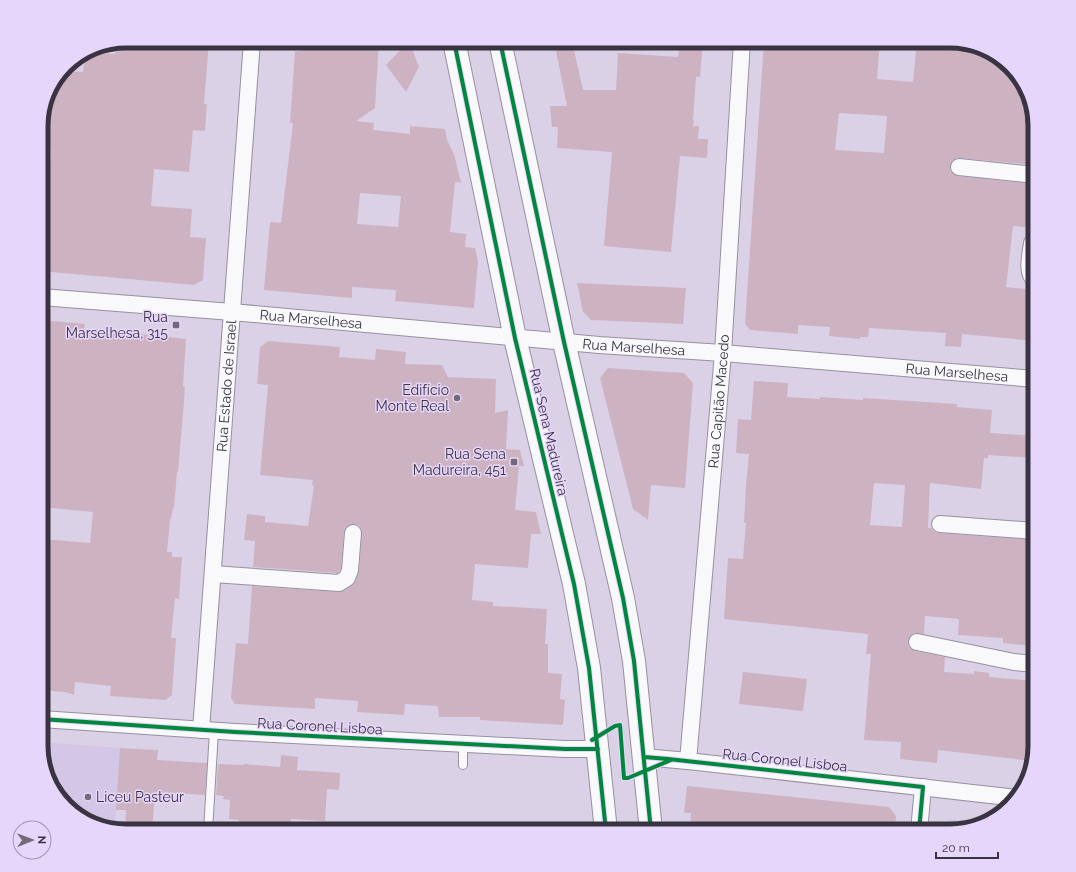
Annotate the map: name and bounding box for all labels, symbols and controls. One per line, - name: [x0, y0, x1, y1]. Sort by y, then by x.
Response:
- street label: Rua Marselhesa: [259, 307, 363, 332]
- place label: Rua Marselhesa, 315: [66, 309, 168, 341]
- street label: Rua Estado de Israel: [214, 319, 239, 452]
- marker: Rua Marselhesa, 315: [171, 320, 181, 330]
- street label: Rua Capitão Macedo: [705, 334, 732, 469]
- street label: Rua Marselhesa: [582, 336, 686, 359]
- street label: Rua Marselhesa: [905, 360, 1009, 385]
- street label: Rua Sena Madureira: [527, 367, 571, 497]
- place label: Edifício Monte Real: [375, 382, 449, 414]
- marker: Edifício Monte Real: [452, 393, 462, 403]
- place label: Rua Sena Madureira, 451: [413, 446, 506, 478]
- marker: Rua Sena Madureira, 451: [509, 457, 519, 467]
- street label: Rua Coronel Lisboa: [257, 715, 383, 737]
- street label: Rua Coronel Lisboa: [722, 745, 848, 775]
- place label: Liceu Pasteur: [96, 789, 184, 805]
- marker: Liceu Pasteur: [83, 792, 93, 802]
- north arrow: [12, 820, 52, 860]
- scale bar: [936, 834, 998, 860]
- text: N: [35, 836, 48, 844]
- text: 20 m: [942, 841, 970, 855]

